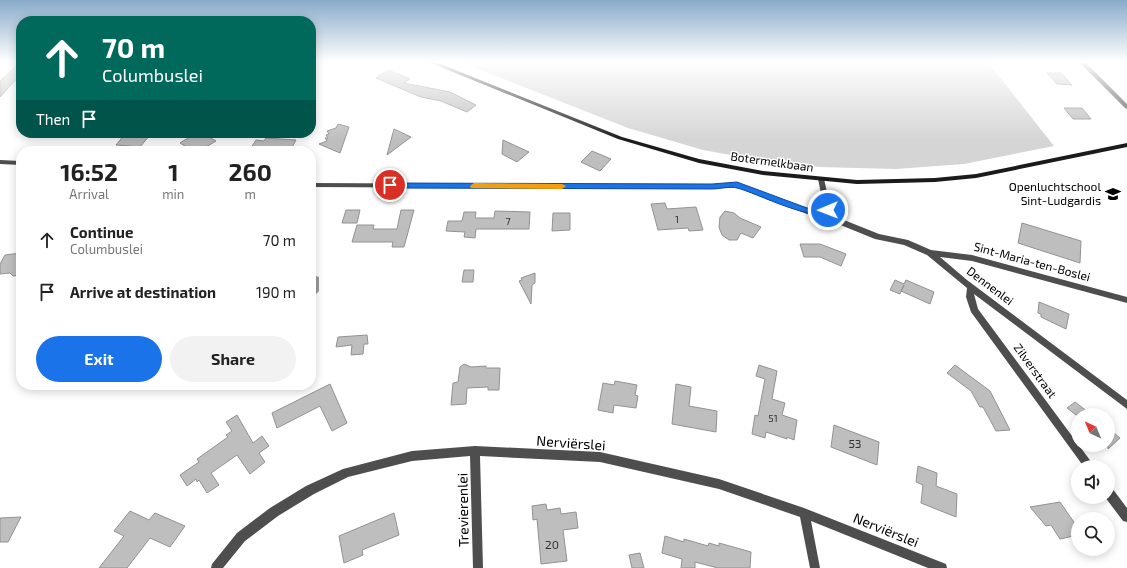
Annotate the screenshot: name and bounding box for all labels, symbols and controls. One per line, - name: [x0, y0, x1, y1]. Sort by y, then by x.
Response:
- text: 70 m: [102, 30, 165, 64]
- icon: ahead: [36, 32, 88, 84]
- text: Columbuslei: [102, 64, 203, 86]
- icon: arrive: [78, 108, 100, 130]
- text: Then: [36, 110, 70, 128]
- street label: Botermelkbaan: [730, 148, 815, 174]
- text: 16:52: [60, 157, 118, 186]
- text: 1: [168, 157, 179, 186]
- text: 260: [229, 157, 272, 186]
- pin: [373, 168, 407, 202]
- icon: arrive: [379, 174, 401, 196]
- place label: Openluchtschool Sint-Ludgardis: [1009, 179, 1101, 207]
- school or university icon: Openluchtschool Sint-Ludgardis: [1104, 185, 1122, 203]
- text: Arrival: [69, 186, 109, 202]
- text: min: [162, 186, 184, 202]
- text: m: [245, 186, 256, 202]
- position arrow: [807, 189, 849, 231]
- house number: 1: [675, 213, 679, 225]
- house number: 7: [505, 215, 511, 227]
- text: Continue: [70, 223, 133, 241]
- icon: ahead: [36, 229, 58, 251]
- text: 70 m: [263, 231, 296, 249]
- street label: Sint-Maria-ten-Boslei: [972, 239, 1092, 283]
- text: Columbuslei: [70, 241, 143, 257]
- street label: Dennenlei: [965, 263, 1017, 307]
- icon: arrive: [36, 281, 58, 303]
- text: Arrive at destination: [70, 283, 216, 301]
- text: 190 m: [256, 283, 296, 301]
- button: Exit: [36, 336, 162, 382]
- button: Share: [170, 336, 296, 382]
- street label: Zilverstraat: [1011, 340, 1060, 401]
- north arrow: [1071, 408, 1115, 452]
- map controls: [1071, 408, 1115, 556]
- house number: 51: [768, 412, 778, 424]
- street label: Nerviërslei: [536, 432, 606, 453]
- house number: 53: [848, 436, 862, 450]
- button: sound: [1071, 460, 1115, 504]
- street label: Trevierenlei: [453, 473, 472, 547]
- street label: Nerviërslei: [851, 509, 921, 550]
- button: search: [1071, 512, 1115, 556]
- house number: 20: [545, 537, 559, 551]

